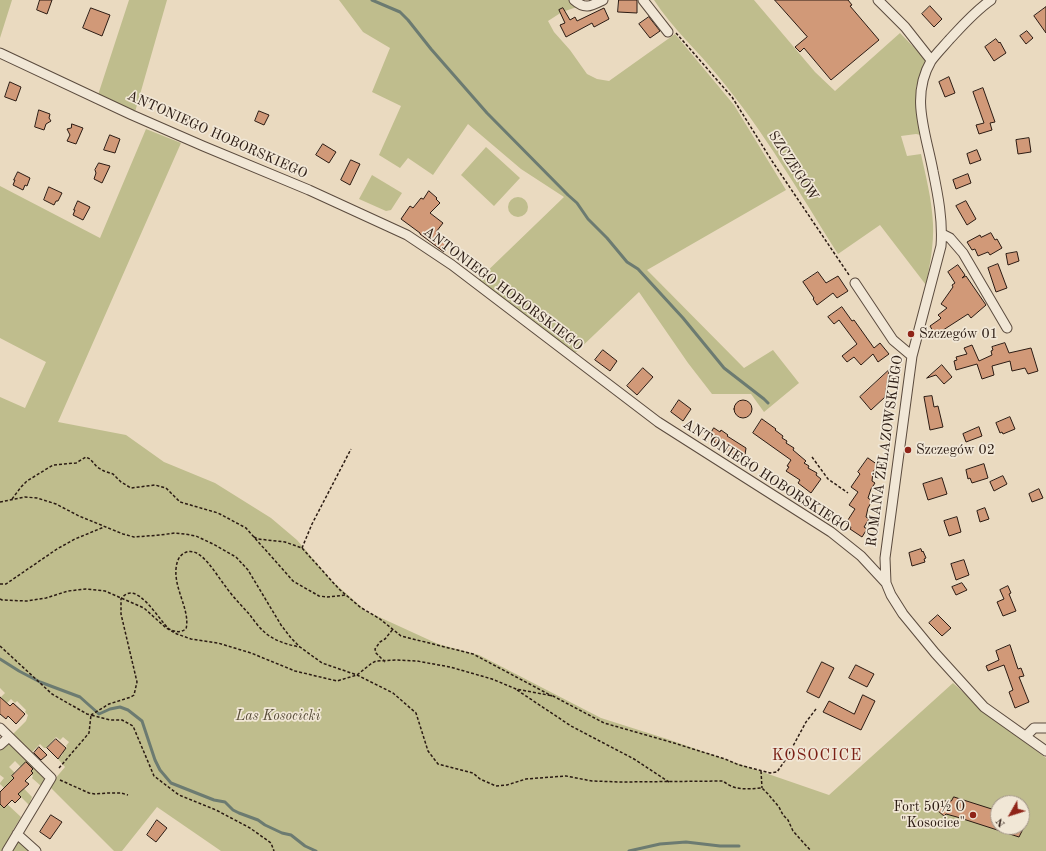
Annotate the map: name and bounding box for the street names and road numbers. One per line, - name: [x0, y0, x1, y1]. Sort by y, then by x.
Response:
- street label: ANTONIEGO HOBORSKIEGO: [124, 88, 310, 182]
- street label: SZCZEGÓW: [764, 128, 822, 204]
- street label: ANTONIEGO HOBORSKIEGO: [420, 223, 586, 355]
- street label: ROMANA ŻELAZOWSKIEGO: [863, 354, 907, 548]
- street label: ANTONIEGO HOBORSKIEGO: [679, 416, 853, 536]

